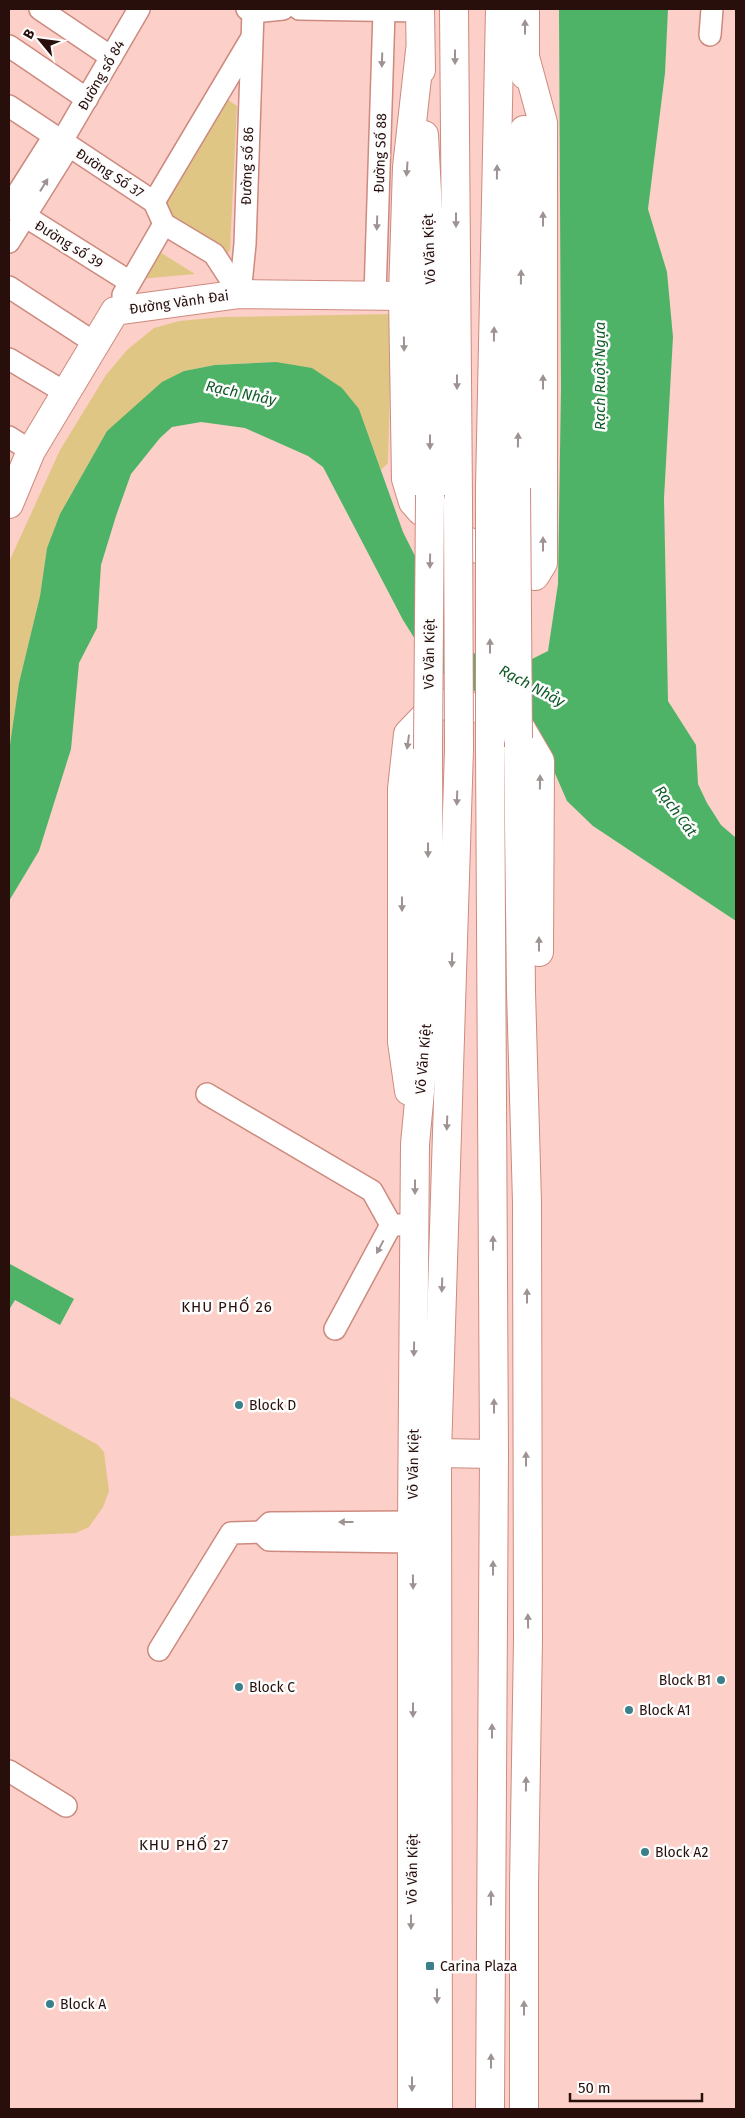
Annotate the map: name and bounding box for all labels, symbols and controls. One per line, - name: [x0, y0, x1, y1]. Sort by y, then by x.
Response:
- north arrow: [15, 15, 65, 65]
- one-way arrow: [521, 19, 529, 35]
- text: B: [20, 26, 39, 42]
- street label: Đường số 84: [74, 36, 129, 113]
- one-way arrow: [451, 50, 459, 66]
- one-way arrow: [378, 53, 386, 69]
- street label: Đường Số 88: [370, 113, 390, 193]
- street label: Đường số 86: [237, 126, 257, 206]
- street label: Đường Số 37: [73, 144, 147, 202]
- one-way arrow: [403, 162, 411, 178]
- one-way arrow: [493, 164, 501, 180]
- one-way arrow: [39, 179, 48, 192]
- one-way arrow: [539, 211, 547, 227]
- street label: Võ Văn Kiệt: [420, 212, 439, 285]
- one-way arrow: [452, 212, 460, 228]
- one-way arrow: [373, 215, 381, 231]
- street label: Đường số 39: [31, 216, 107, 272]
- one-way arrow: [517, 269, 525, 285]
- street label: Đường Vành Đai: [128, 287, 230, 318]
- water label: Rạch Ruột Ngựa: [591, 322, 609, 430]
- one-way arrow: [490, 326, 498, 342]
- one-way arrow: [400, 337, 408, 353]
- one-way arrow: [539, 374, 547, 390]
- one-way arrow: [453, 375, 461, 391]
- water label: Rạch Nhảy: [204, 377, 279, 409]
- one-way arrow: [514, 431, 522, 447]
- one-way arrow: [426, 434, 434, 450]
- one-way arrow: [539, 536, 547, 552]
- one-way arrow: [426, 553, 434, 569]
- street label: Võ Văn Kiệt: [420, 617, 439, 690]
- one-way arrow: [486, 638, 494, 654]
- water label: Rạch Nhảy: [496, 661, 568, 711]
- one-way arrow: [403, 734, 411, 750]
- one-way arrow: [536, 774, 544, 790]
- water label: Rạch Cát: [651, 782, 701, 840]
- one-way arrow: [453, 790, 461, 806]
- one-way arrow: [424, 842, 432, 858]
- one-way arrow: [398, 896, 406, 912]
- one-way arrow: [535, 936, 543, 952]
- one-way arrow: [448, 953, 456, 969]
- street label: Võ Văn Kiệt: [412, 1022, 435, 1095]
- one-way arrow: [443, 1115, 451, 1131]
- one-way arrow: [411, 1179, 419, 1195]
- one-way arrow: [489, 1235, 497, 1251]
- one-way arrow: [375, 1240, 384, 1254]
- one-way arrow: [438, 1277, 446, 1293]
- one-way arrow: [523, 1288, 531, 1304]
- district label: KHU PHỐ 26: [181, 1296, 273, 1316]
- one-way arrow: [410, 1342, 418, 1358]
- place label: Block D: [249, 1397, 296, 1414]
- one-way arrow: [490, 1398, 498, 1414]
- marker: Block D: [233, 1399, 245, 1411]
- street label: Võ Văn Kiệt: [404, 1427, 423, 1500]
- one-way arrow: [522, 1450, 530, 1466]
- one-way arrow: [338, 1518, 354, 1526]
- one-way arrow: [489, 1560, 497, 1576]
- one-way arrow: [409, 1574, 417, 1590]
- one-way arrow: [523, 1613, 531, 1629]
- place label: Block B1: [659, 1672, 711, 1689]
- marker: Block B1: [715, 1674, 727, 1686]
- place label: Block C: [249, 1679, 295, 1696]
- marker: Block C: [233, 1681, 245, 1693]
- one-way arrow: [409, 1702, 417, 1718]
- place label: Block A1: [639, 1702, 691, 1719]
- marker: Block A1: [623, 1704, 635, 1716]
- one-way arrow: [488, 1723, 496, 1739]
- one-way arrow: [522, 1775, 530, 1791]
- street label: Võ Văn Kiệt: [403, 1832, 422, 1905]
- district label: KHU PHỐ 27: [139, 1834, 229, 1854]
- place label: Block A2: [655, 1844, 708, 1861]
- marker: Block A2: [639, 1846, 651, 1858]
- one-way arrow: [488, 1890, 496, 1906]
- one-way arrow: [407, 1914, 415, 1930]
- place label: Carina Plaza: [440, 1958, 517, 1975]
- marker: Carina Plaza: [424, 1960, 436, 1972]
- one-way arrow: [433, 1989, 441, 2005]
- place label: Block A: [60, 1996, 106, 2013]
- marker: Block A: [44, 1998, 56, 2010]
- one-way arrow: [520, 2000, 528, 2016]
- one-way arrow: [487, 2052, 495, 2068]
- scale bar: [570, 2070, 702, 2102]
- one-way arrow: [408, 2077, 416, 2093]
- text: 50 m: [578, 2079, 611, 2097]

